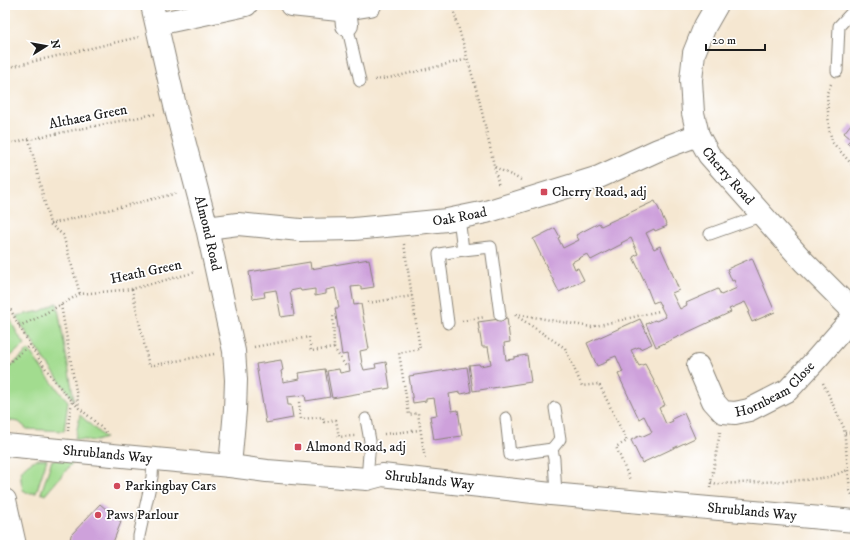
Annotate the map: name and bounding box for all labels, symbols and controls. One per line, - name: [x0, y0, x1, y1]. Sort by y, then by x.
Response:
- north arrow: [26, 26, 66, 66]
- scale bar: [706, 26, 765, 52]
- text: 20 m: [712, 33, 736, 48]
- text: N: [47, 39, 63, 50]
- street label: Althaea Green: [47, 100, 129, 133]
- street label: Cherry Road: [697, 144, 758, 209]
- place label: Cherry Road, adj: [552, 183, 647, 201]
- marker: Cherry Road, adj: [539, 187, 549, 197]
- street label: Almond Road: [190, 194, 225, 273]
- street label: Oak Road: [432, 203, 488, 230]
- street label: Heath Green: [109, 256, 184, 288]
- street label: Hornbeam Close: [733, 358, 819, 422]
- place label: Almond Road, adj: [306, 438, 406, 456]
- street label: Shrublands Way: [62, 441, 153, 468]
- marker: Almond Road, adj: [293, 442, 303, 452]
- street label: Shrublands Way: [384, 466, 476, 494]
- place label: Parkingbay Cars: [125, 477, 216, 495]
- marker: Parkingbay Cars: [112, 481, 122, 491]
- street label: Shrublands Way: [706, 499, 798, 525]
- place label: Paws Parlour: [106, 506, 180, 524]
- marker: Paws Parlour: [93, 510, 103, 520]

